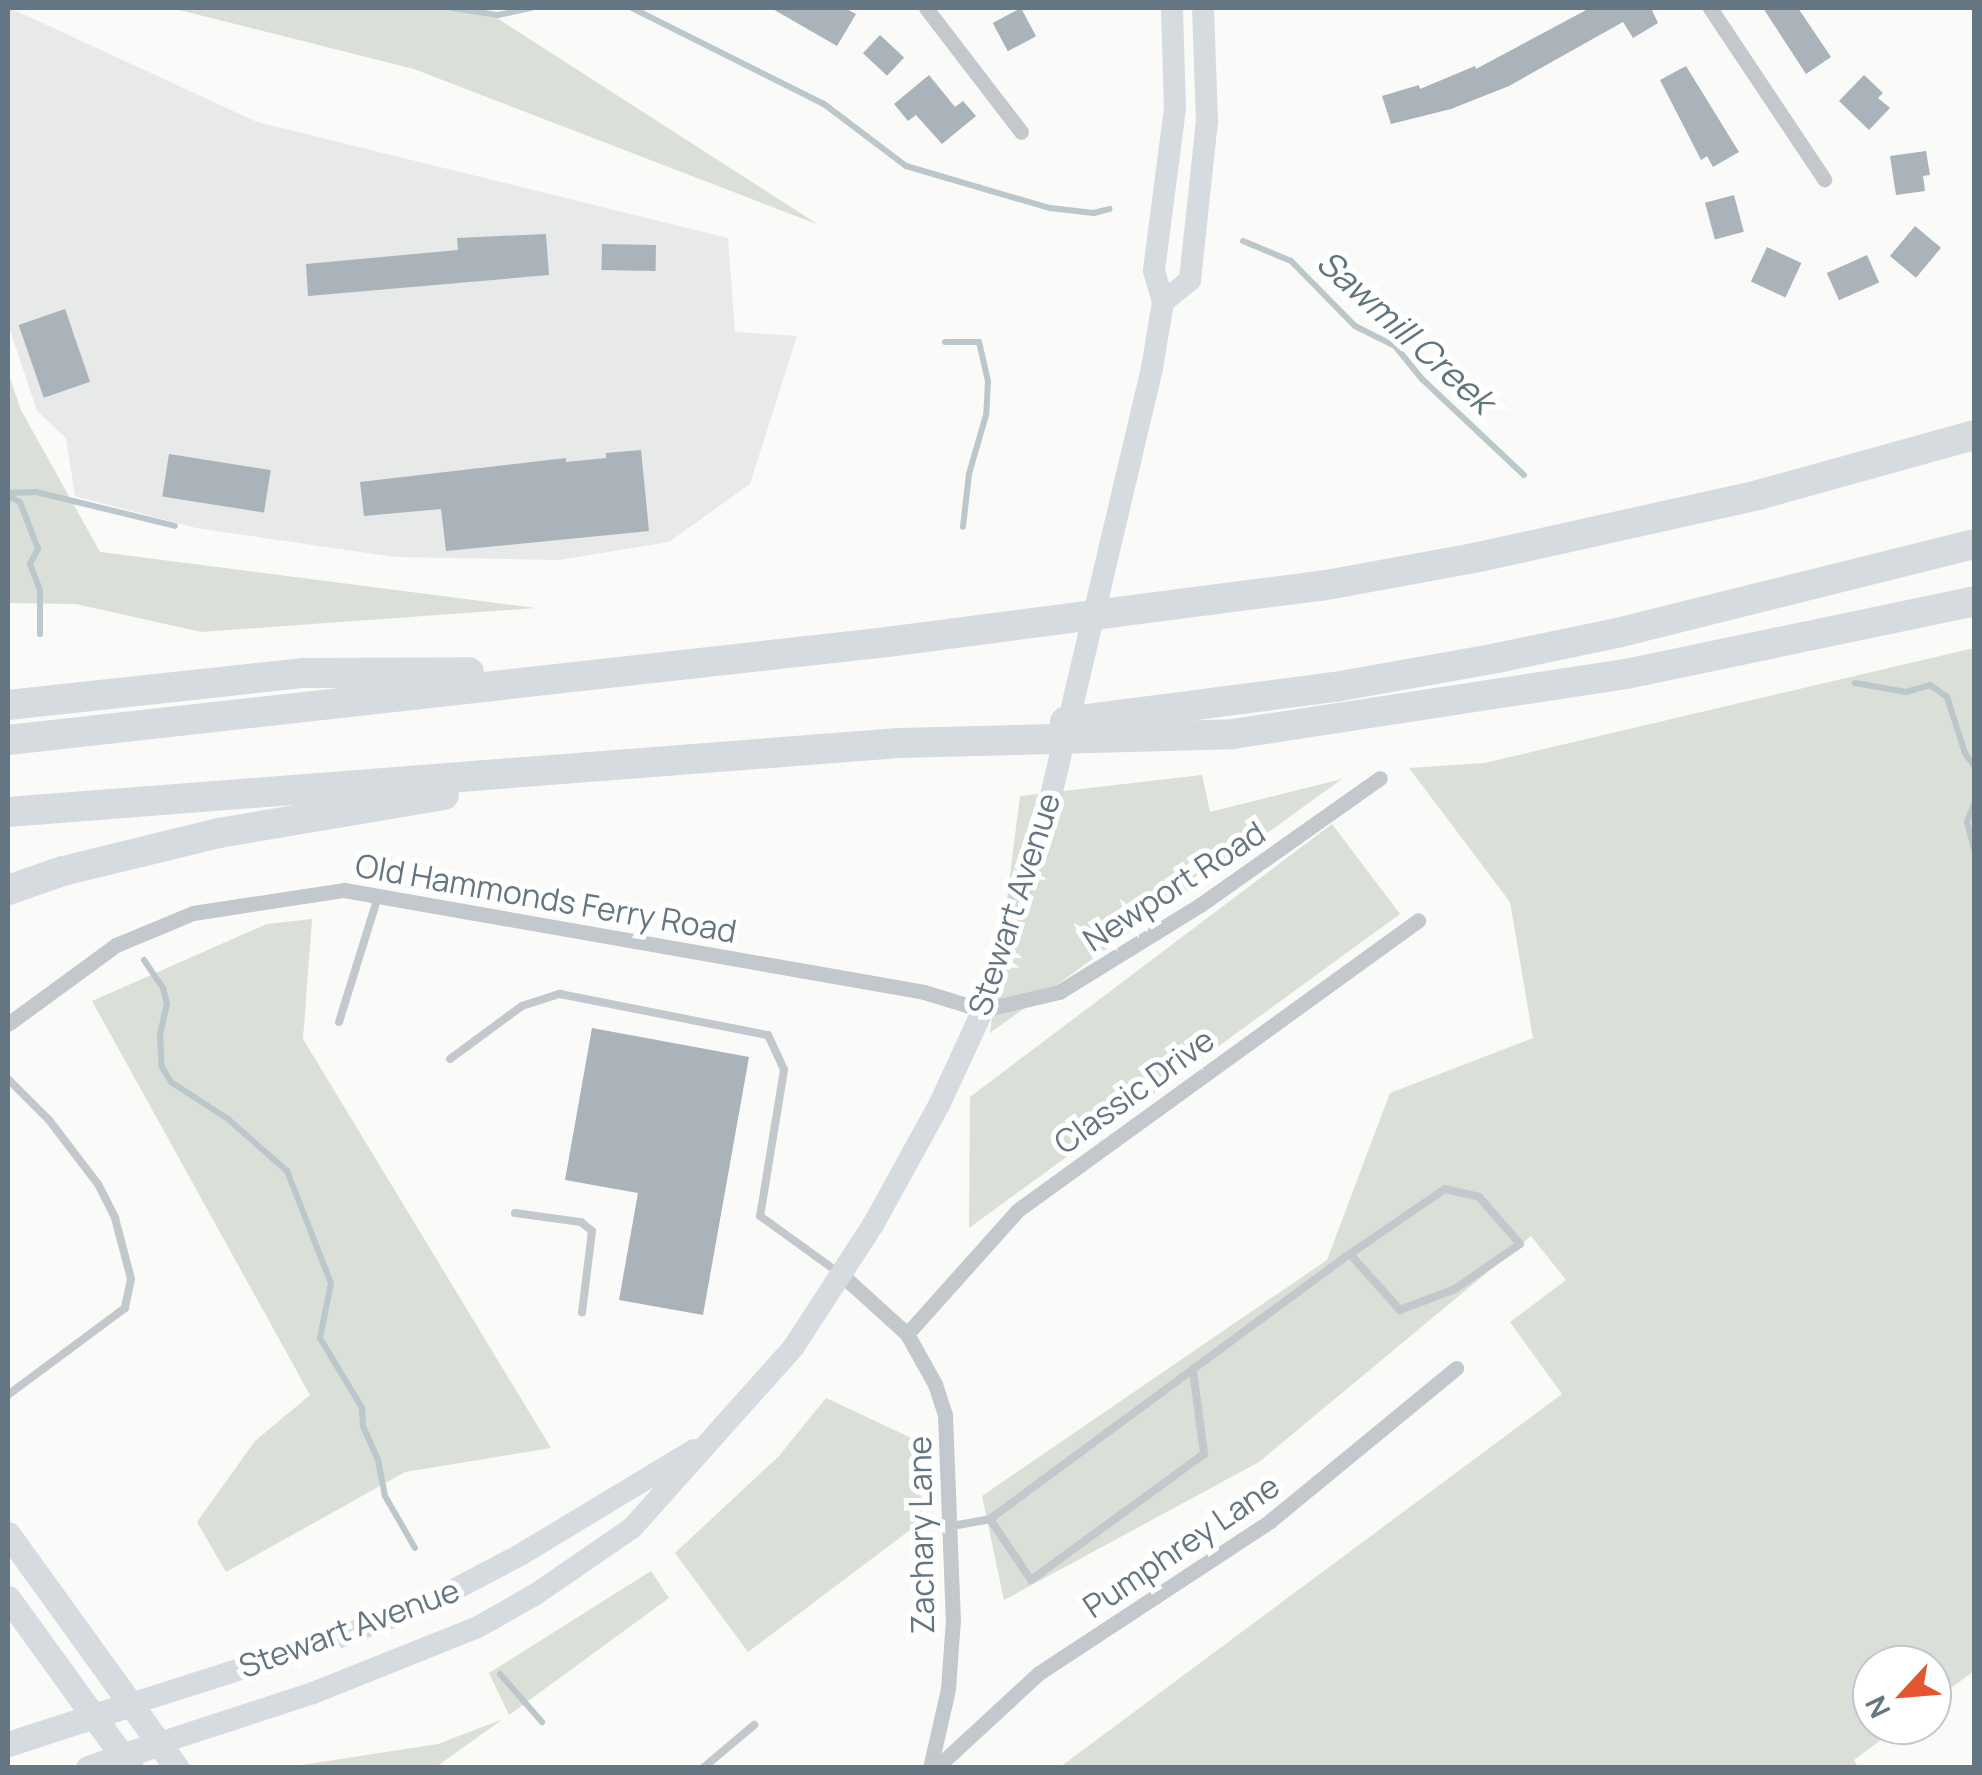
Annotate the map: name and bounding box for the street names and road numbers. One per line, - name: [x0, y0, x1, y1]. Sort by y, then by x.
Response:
- street label: Stewart Avenue: [960, 788, 1068, 1020]
- street label: Newport Road: [1076, 813, 1272, 959]
- street label: Old Hammonds Ferry Road: [353, 846, 739, 950]
- street label: Classic Drive: [1047, 1020, 1221, 1162]
- street label: Zachary Lane: [900, 1436, 942, 1634]
- street label: Pumphrey Lane: [1076, 1466, 1286, 1626]
- street label: Stewart Avenue: [234, 1570, 464, 1686]

